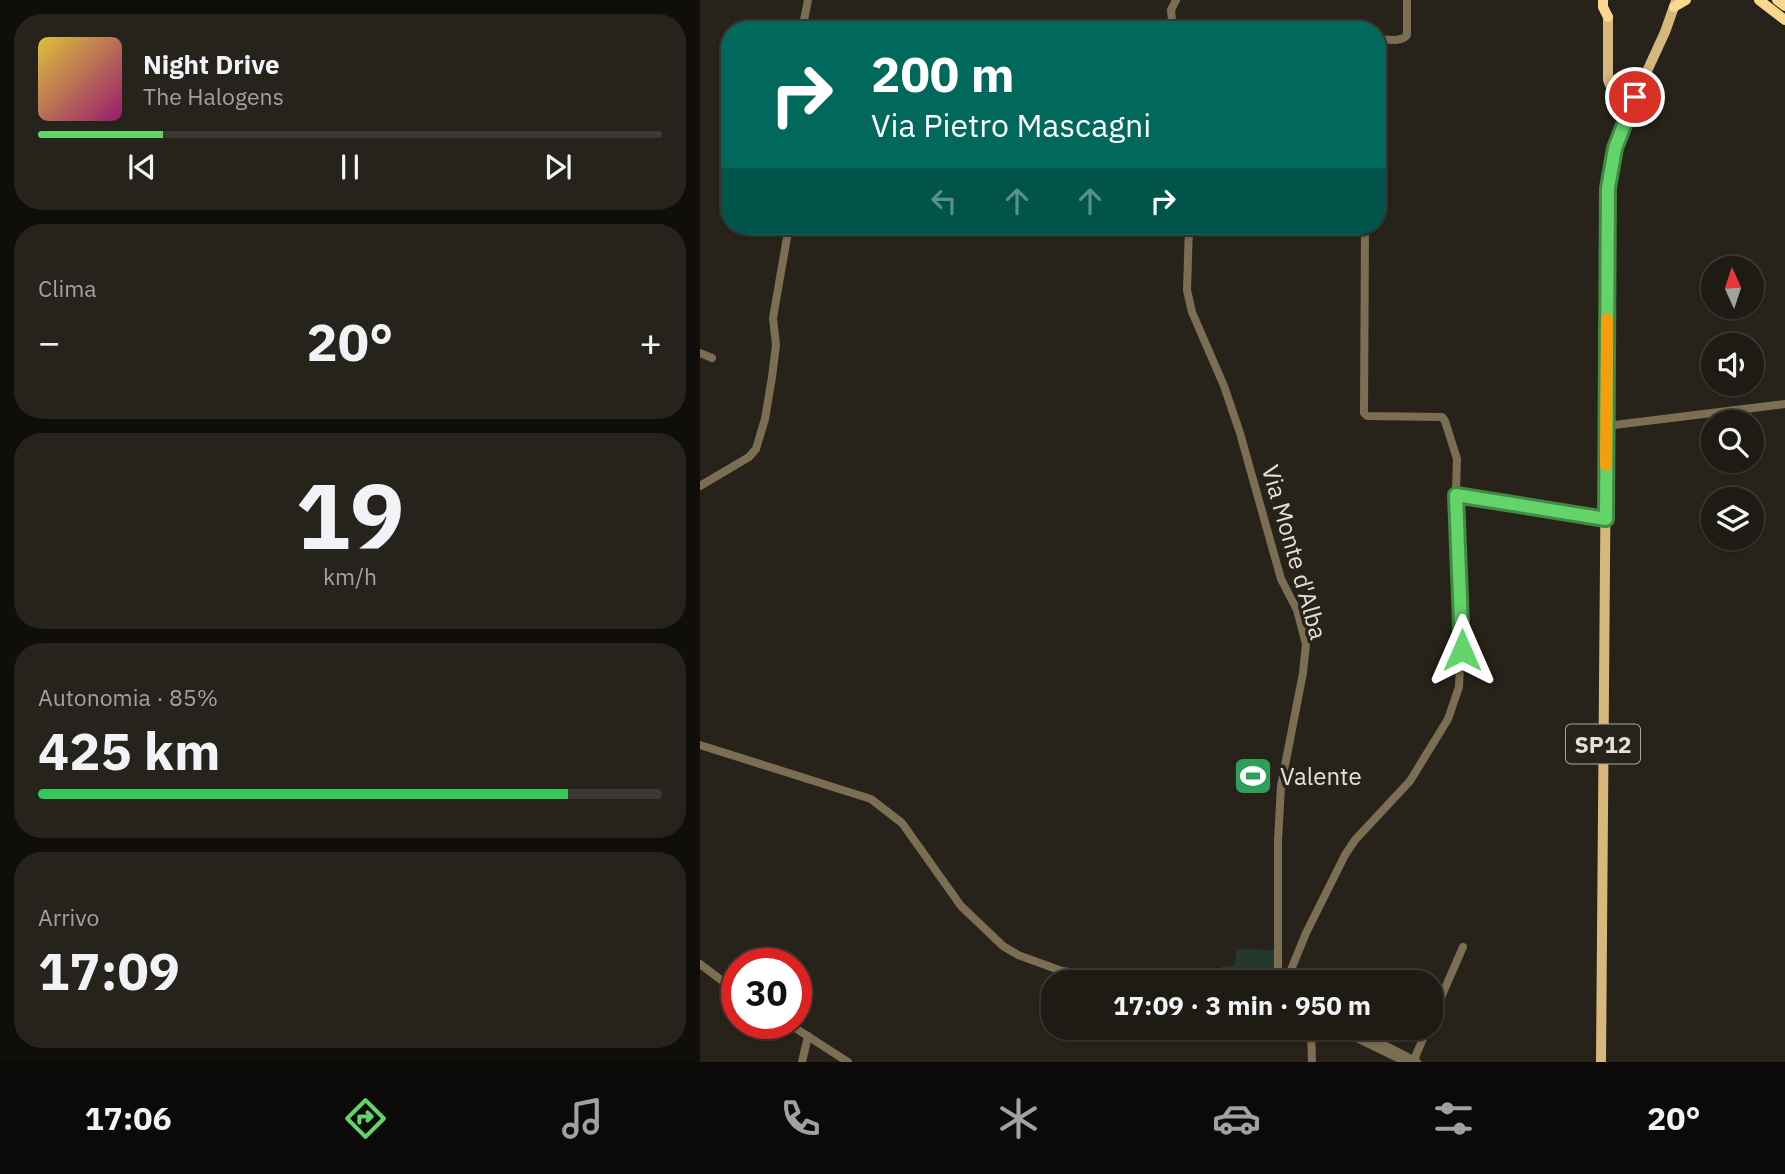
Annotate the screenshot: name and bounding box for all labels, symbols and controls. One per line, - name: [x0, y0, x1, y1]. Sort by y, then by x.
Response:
- text: 200 m: [871, 42, 1015, 105]
- text: Night Drive: [143, 47, 280, 81]
- icon: right: [756, 49, 847, 140]
- pin: [1605, 67, 1665, 127]
- icon: arrive: [1616, 78, 1654, 116]
- text: The Halogens: [143, 81, 284, 111]
- text: Via Pietro Mascagni: [871, 104, 1151, 146]
- icon: previous: [123, 148, 161, 186]
- icon: pause: [331, 148, 369, 186]
- icon: next: [539, 148, 577, 186]
- icon: left: [925, 182, 963, 220]
- icon: ahead: [998, 182, 1036, 220]
- icon: ahead: [1071, 182, 1109, 220]
- icon: right: [1144, 182, 1182, 220]
- north arrow: [1701, 256, 1764, 318]
- map controls: [1701, 256, 1764, 550]
- text: Clima: [38, 273, 97, 303]
- text: 20°: [307, 308, 393, 375]
- text: −: [38, 317, 61, 366]
- text: +: [639, 317, 662, 366]
- button: sound: [1701, 333, 1764, 396]
- button: search: [1701, 410, 1764, 473]
- text: 19: [295, 456, 405, 574]
- street label: Via Monte d'Alba: [1255, 461, 1335, 643]
- button: layers: [1701, 487, 1764, 550]
- text: km/h: [323, 561, 377, 591]
- position arrow: [1425, 613, 1499, 687]
- text: Autonomia · 85%: [38, 682, 218, 712]
- text: 425 km: [38, 717, 220, 784]
- road number: SP12: [1566, 724, 1640, 764]
- sports icon: Valente: [1232, 755, 1274, 797]
- place label: Valente: [1280, 760, 1362, 792]
- text: Arrivo: [38, 902, 99, 932]
- text: 17:09: [38, 937, 180, 1004]
- speed limit sign: 30: [721, 948, 812, 1039]
- text: 17:09 · 3 min · 950 m: [1113, 988, 1371, 1022]
- icon: directions: [341, 1094, 390, 1143]
- icon: music: [558, 1094, 607, 1143]
- icon: phone: [776, 1094, 825, 1143]
- icon: climate: [994, 1094, 1043, 1143]
- icon: car: [1212, 1094, 1261, 1143]
- icon: filters: [1429, 1094, 1478, 1143]
- text: 17:06: [84, 1097, 172, 1139]
- text: 20°: [1647, 1097, 1701, 1139]

